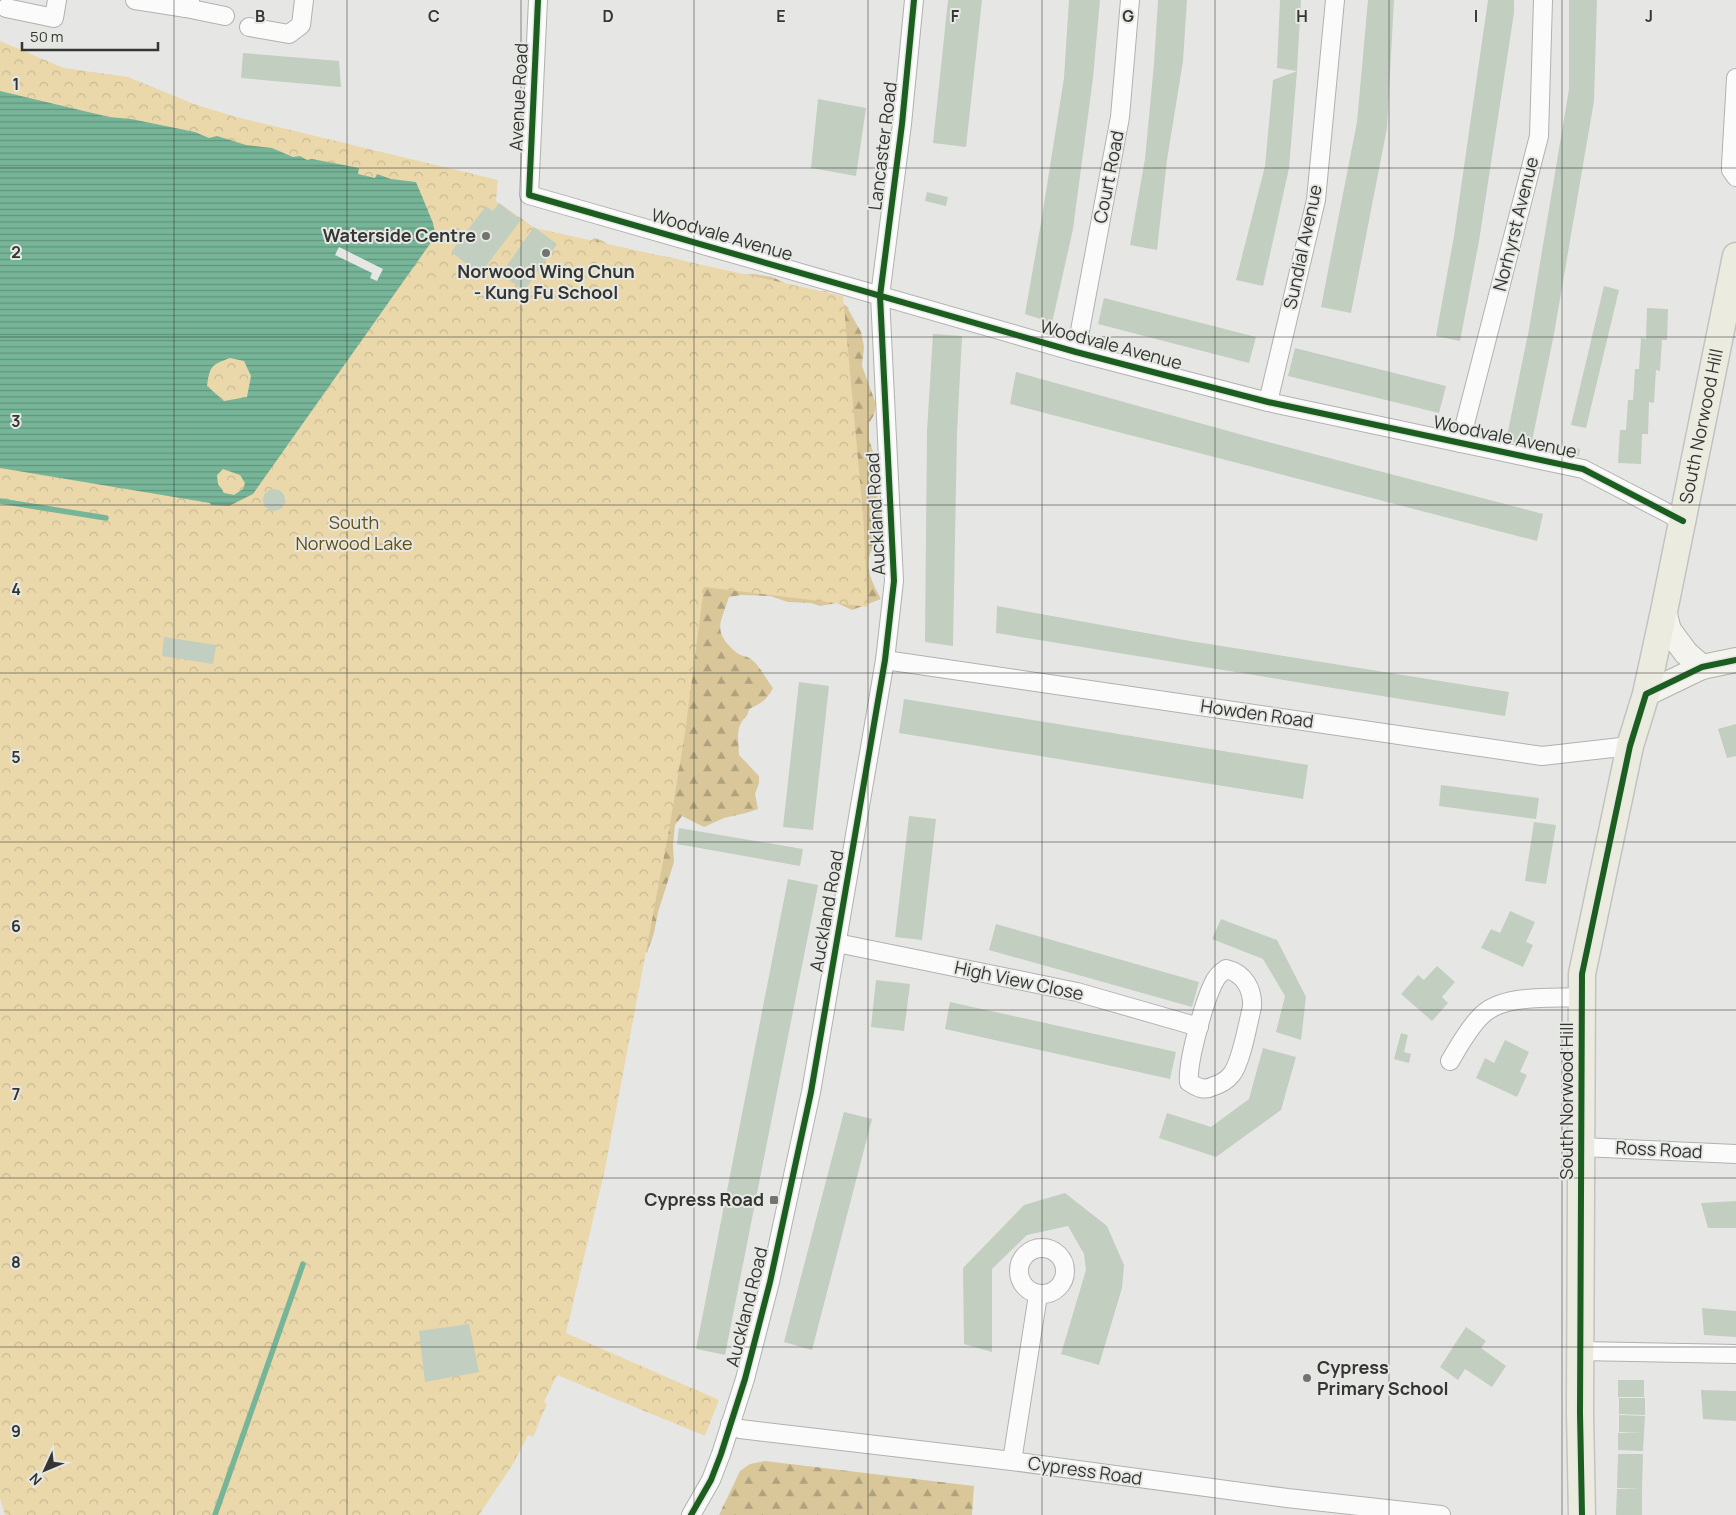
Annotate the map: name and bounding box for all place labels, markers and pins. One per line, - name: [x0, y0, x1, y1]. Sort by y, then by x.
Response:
- place label: Waterside Centre: [323, 223, 476, 247]
- marker: Waterside Centre: [480, 230, 492, 242]
- marker: Norwood Wing Chun - Kung Fu School: [540, 247, 552, 259]
- place label: Norwood Wing Chun - Kung Fu School: [457, 259, 635, 304]
- place label: Cypress Road: [644, 1187, 764, 1211]
- marker: Cypress Road: [768, 1194, 780, 1206]
- place label: Cypress Primary School: [1317, 1355, 1449, 1400]
- marker: Cypress Primary School: [1301, 1372, 1313, 1384]

